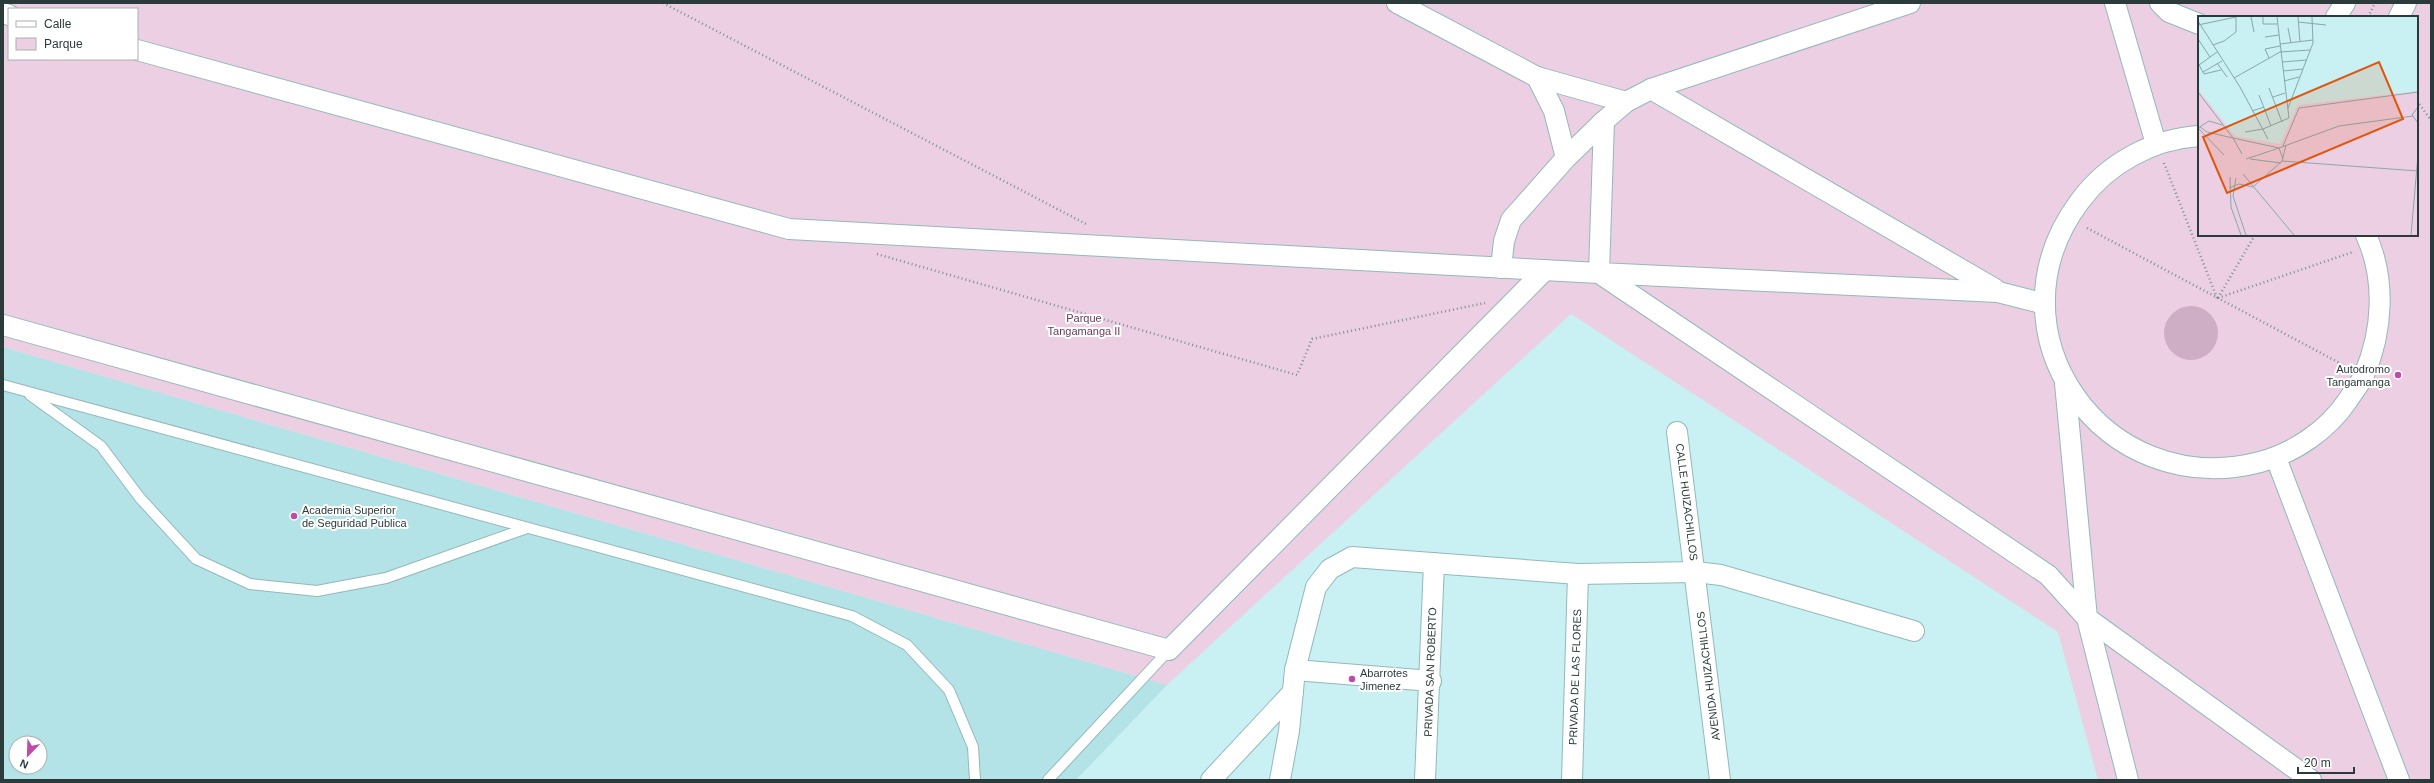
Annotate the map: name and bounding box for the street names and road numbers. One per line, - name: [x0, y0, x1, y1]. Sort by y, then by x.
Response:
- street label: CALLE HUIZACHILLOS: [1674, 443, 1700, 561]
- street label: PRIVADA SAN ROBERTO: [1422, 607, 1438, 737]
- street label: PRIVADA DE LAS FLORES: [1567, 609, 1583, 745]
- street label: AVENIDA HUIZACHILLOS: [1694, 611, 1722, 741]

